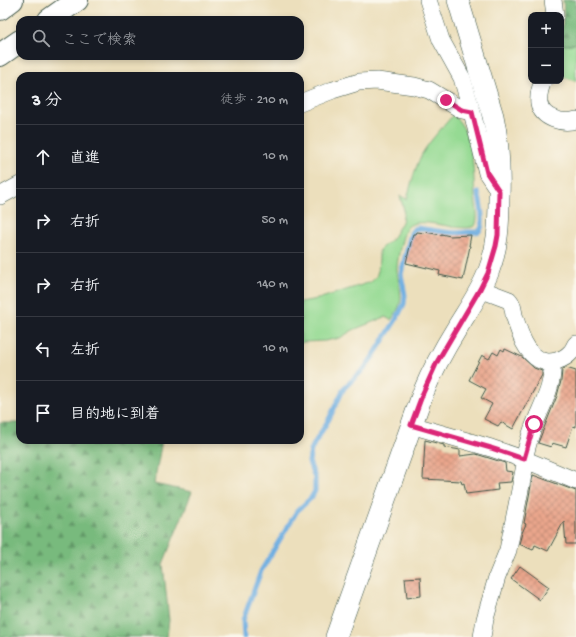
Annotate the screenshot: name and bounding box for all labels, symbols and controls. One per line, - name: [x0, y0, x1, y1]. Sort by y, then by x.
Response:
- map controls: [528, 12, 564, 84]
- button: +: [528, 12, 564, 48]
- search box: [16, 16, 304, 60]
- icon: search: [30, 27, 52, 49]
- text: ここで検索: [62, 32, 137, 50]
- button: −: [528, 48, 564, 84]
- route end: [437, 91, 455, 109]
- text: 3 分: [32, 92, 62, 112]
- text: 徒歩 · 210 m: [220, 93, 288, 108]
- icon: ahead: [32, 146, 54, 168]
- text: 10 m: [263, 149, 288, 164]
- text: 直進: [70, 150, 100, 168]
- icon: right: [32, 210, 54, 232]
- text: 50 m: [261, 213, 288, 228]
- text: 右折: [70, 214, 100, 232]
- icon: right: [32, 274, 54, 296]
- text: 140 m: [257, 277, 288, 292]
- text: 右折: [70, 278, 100, 296]
- icon: left: [32, 338, 54, 360]
- text: 10 m: [263, 341, 288, 356]
- text: 左折: [70, 342, 100, 360]
- icon: arrive: [32, 402, 54, 424]
- text: 目的地に到着: [70, 406, 160, 424]
- route start: [525, 415, 543, 433]

